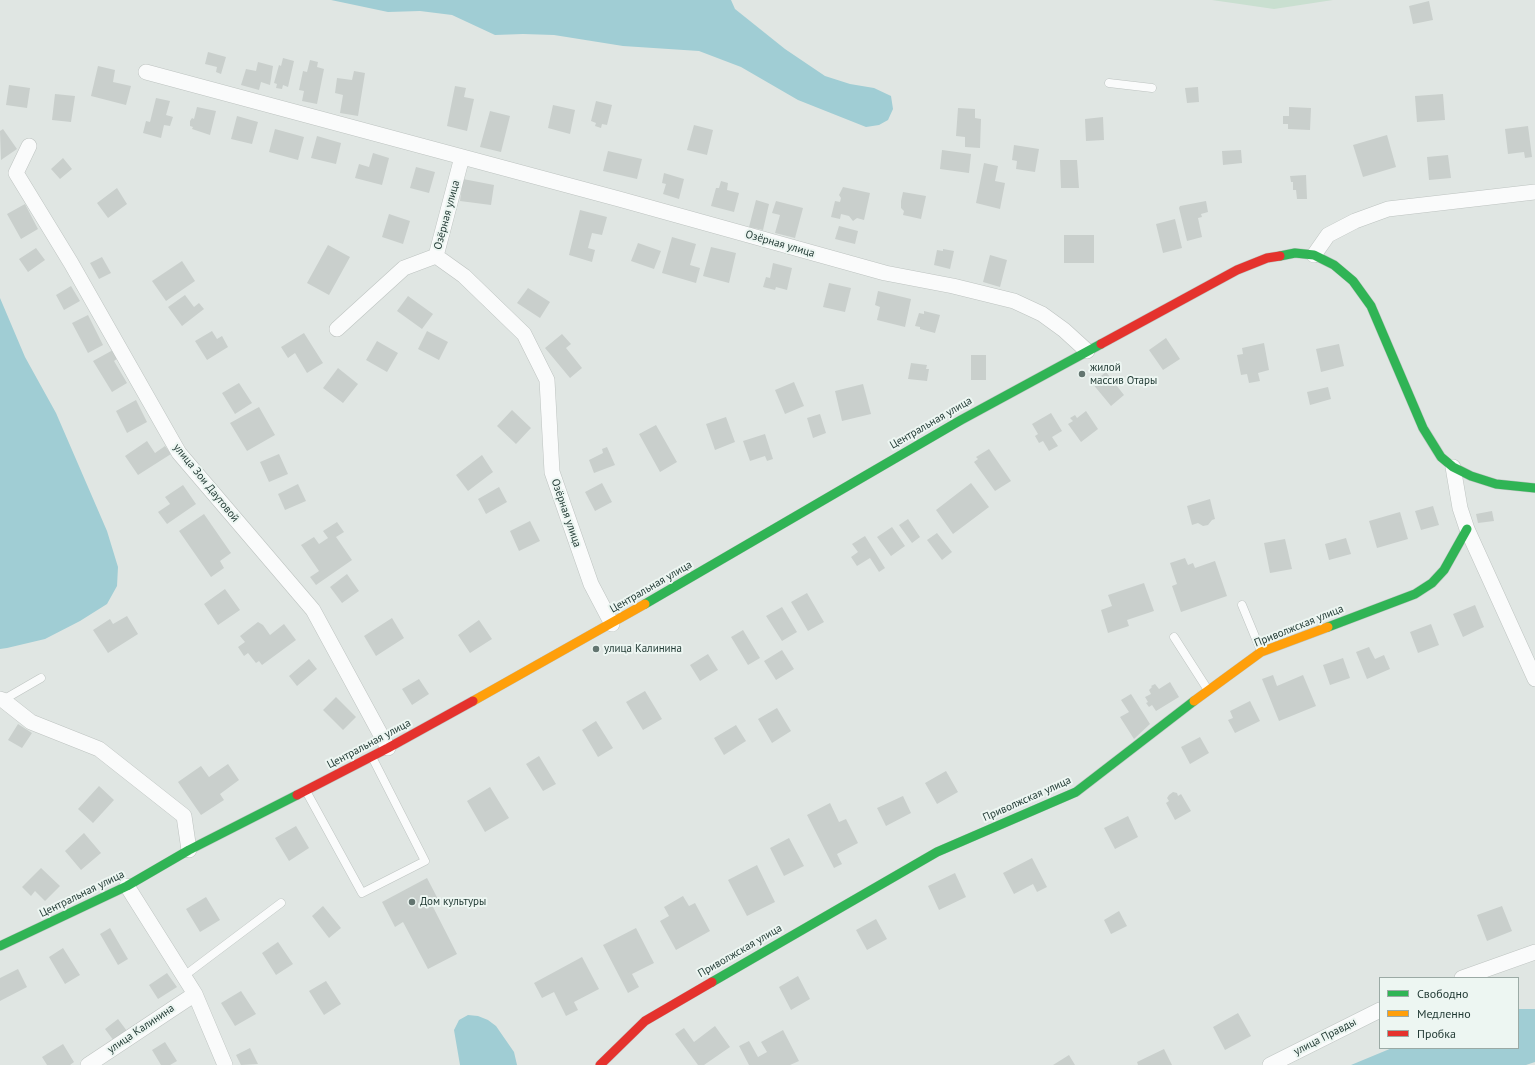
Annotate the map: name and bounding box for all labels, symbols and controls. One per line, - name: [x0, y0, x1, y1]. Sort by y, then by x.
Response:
- street label: Озёрная улица: [431, 179, 463, 251]
- street label: Озёрная улица: [744, 228, 816, 260]
- place label: жилой массив Отары: [1090, 361, 1157, 387]
- marker: жилой массив Отары: [1077, 369, 1087, 379]
- street label: Центральная улица: [888, 394, 974, 452]
- street label: улица Зои Даутовой: [170, 441, 242, 525]
- street label: Озёрная улица: [548, 477, 584, 549]
- street label: Центральная улица: [608, 558, 694, 616]
- street label: Приволжская улица: [1252, 602, 1346, 650]
- place label: улица Калинина: [604, 642, 682, 656]
- marker: улица Калинина: [591, 644, 601, 654]
- street label: Центральная улица: [325, 716, 413, 772]
- street label: Приволжская улица: [981, 774, 1073, 824]
- street label: Центральная улица: [37, 868, 127, 920]
- place label: Дом культуры: [420, 895, 486, 909]
- marker: Дом культуры: [407, 897, 417, 907]
- street label: Приволжская улица: [696, 922, 784, 980]
- legend: [1379, 977, 1519, 1049]
- text: Свободно: [1417, 986, 1468, 1001]
- street label: улица Калинина: [105, 1002, 177, 1056]
- text: Медленно: [1417, 1006, 1471, 1021]
- street label: улица Правды: [1292, 1016, 1358, 1058]
- text: Пробка: [1417, 1026, 1456, 1041]

